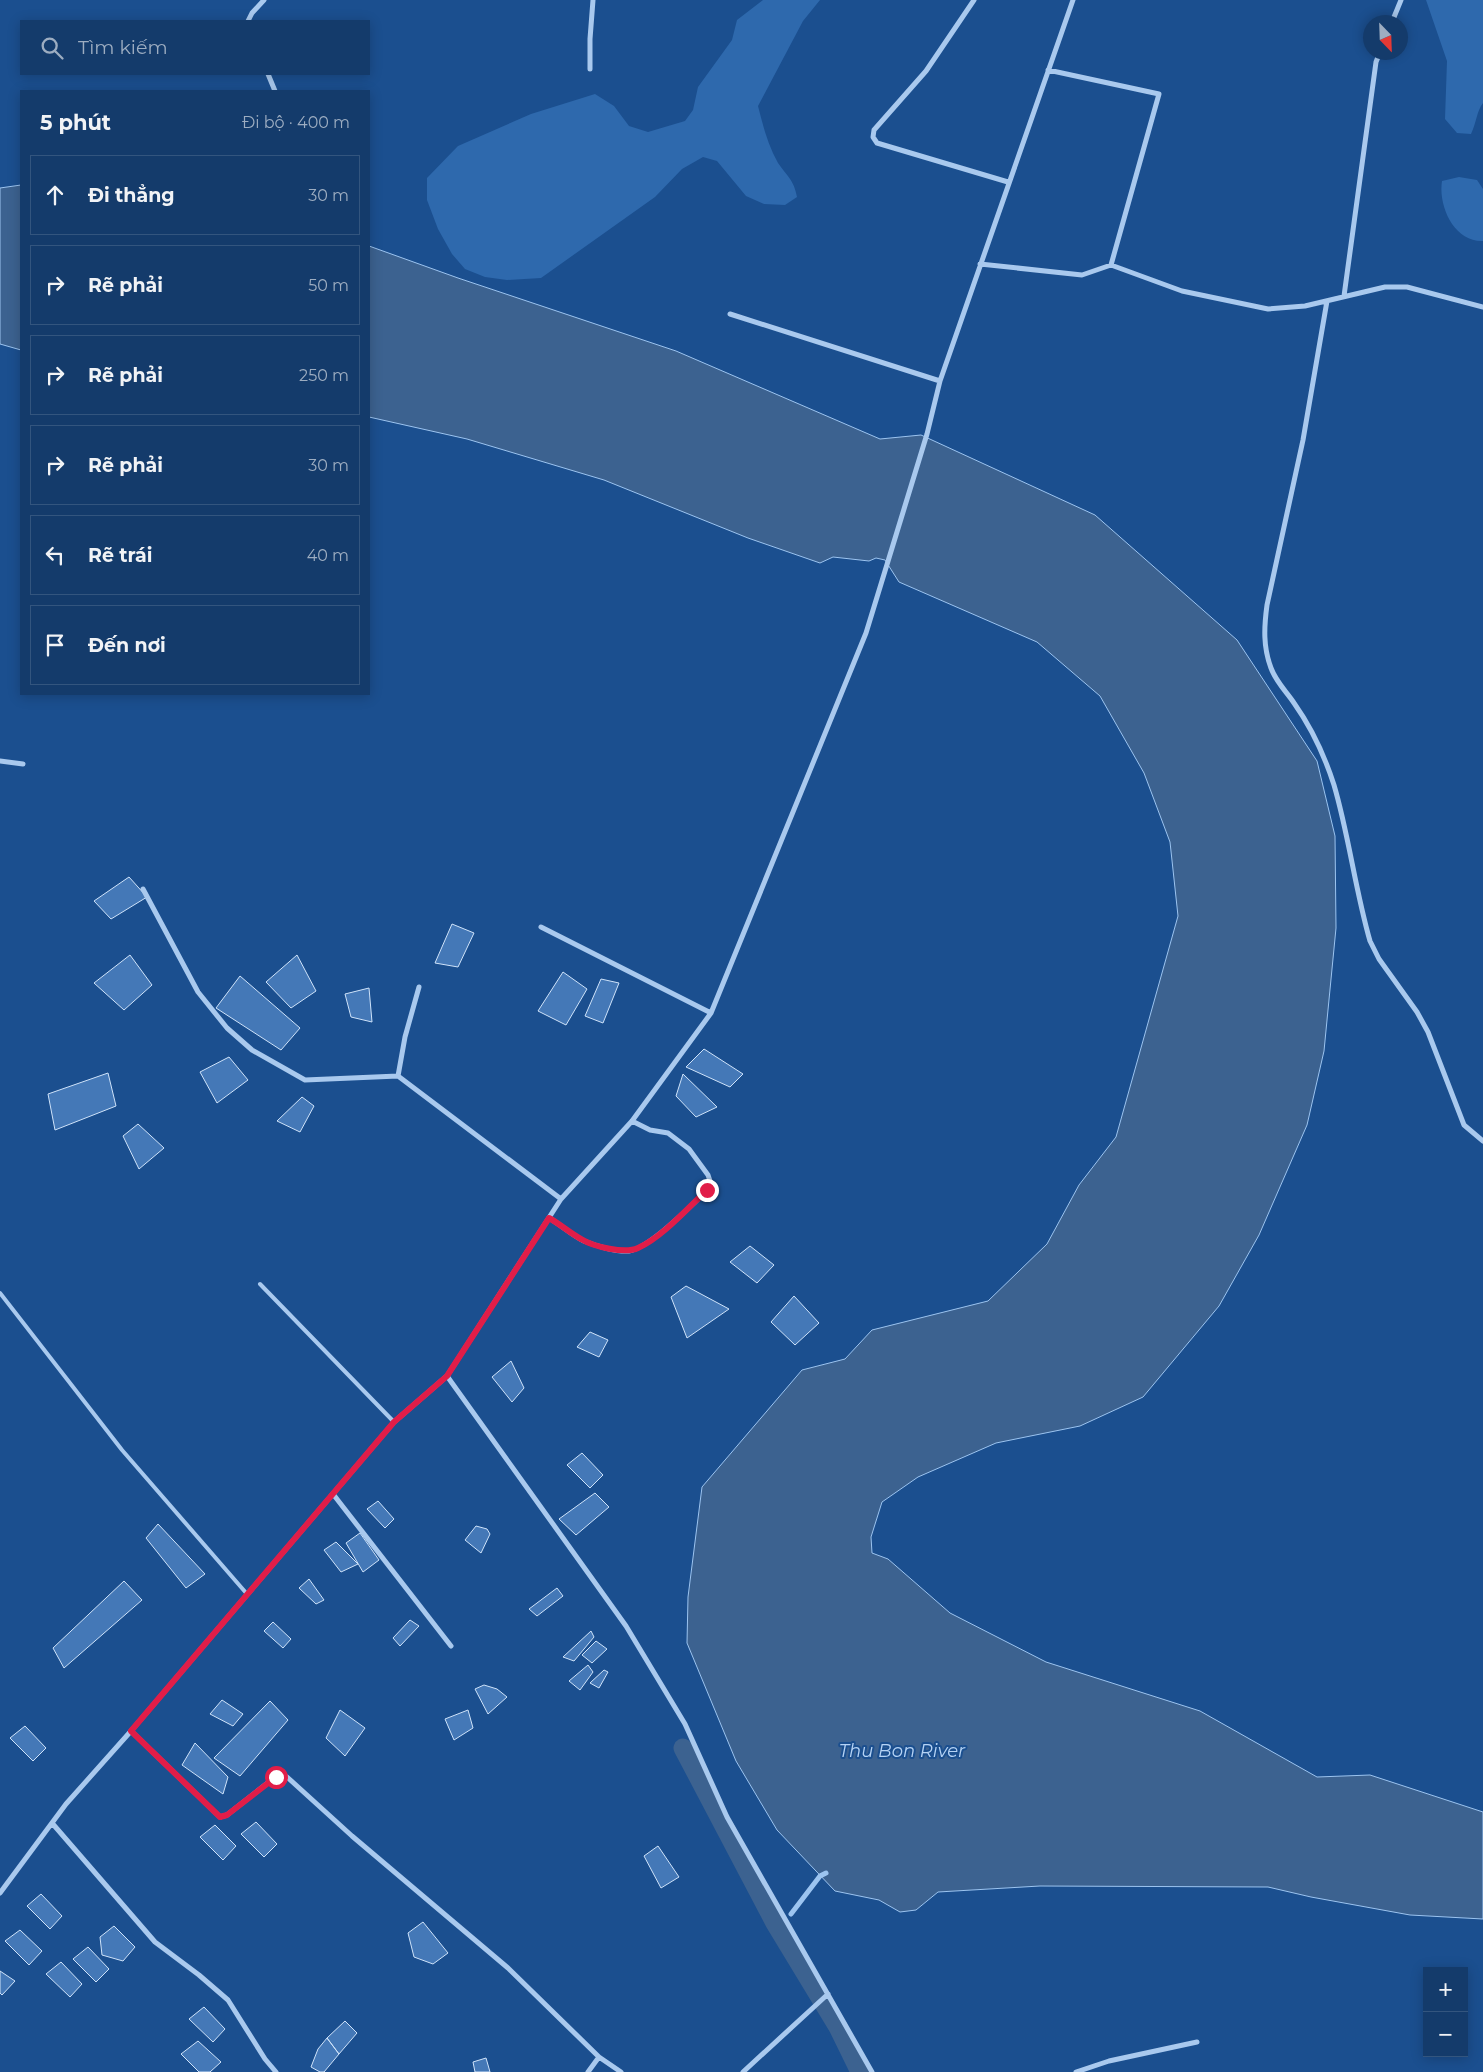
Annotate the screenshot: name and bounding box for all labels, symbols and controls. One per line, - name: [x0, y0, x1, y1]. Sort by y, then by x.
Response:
- north arrow: [1363, 15, 1408, 60]
- search box: [20, 20, 370, 75]
- icon: search: [38, 34, 66, 62]
- text: Tìm kiếm: [78, 36, 168, 59]
- text: 5 phút: [40, 110, 111, 135]
- text: Đi bộ · 400 m: [242, 113, 350, 132]
- icon: ahead: [41, 181, 69, 209]
- text: Đi thẳng: [88, 184, 175, 207]
- text: 30 m: [308, 186, 349, 205]
- icon: right: [41, 271, 69, 299]
- text: Rẽ phải: [88, 274, 163, 297]
- text: 50 m: [308, 276, 349, 295]
- icon: right: [41, 361, 69, 389]
- text: Rẽ phải: [88, 364, 163, 387]
- text: 250 m: [299, 366, 349, 385]
- icon: right: [41, 451, 69, 479]
- text: Rẽ phải: [88, 454, 163, 477]
- text: 30 m: [308, 456, 349, 475]
- icon: left: [41, 541, 69, 569]
- text: Rẽ trái: [88, 544, 153, 567]
- text: 40 m: [307, 546, 349, 565]
- icon: arrive: [41, 631, 69, 659]
- text: Đến nơi: [88, 634, 166, 657]
- route end: [696, 1179, 719, 1202]
- water label: Thu Bon River: [839, 1740, 966, 1762]
- route start: [265, 1766, 288, 1789]
- map controls: [1423, 1967, 1468, 2057]
- button: +: [1423, 1967, 1468, 2012]
- button: −: [1423, 2012, 1468, 2057]

